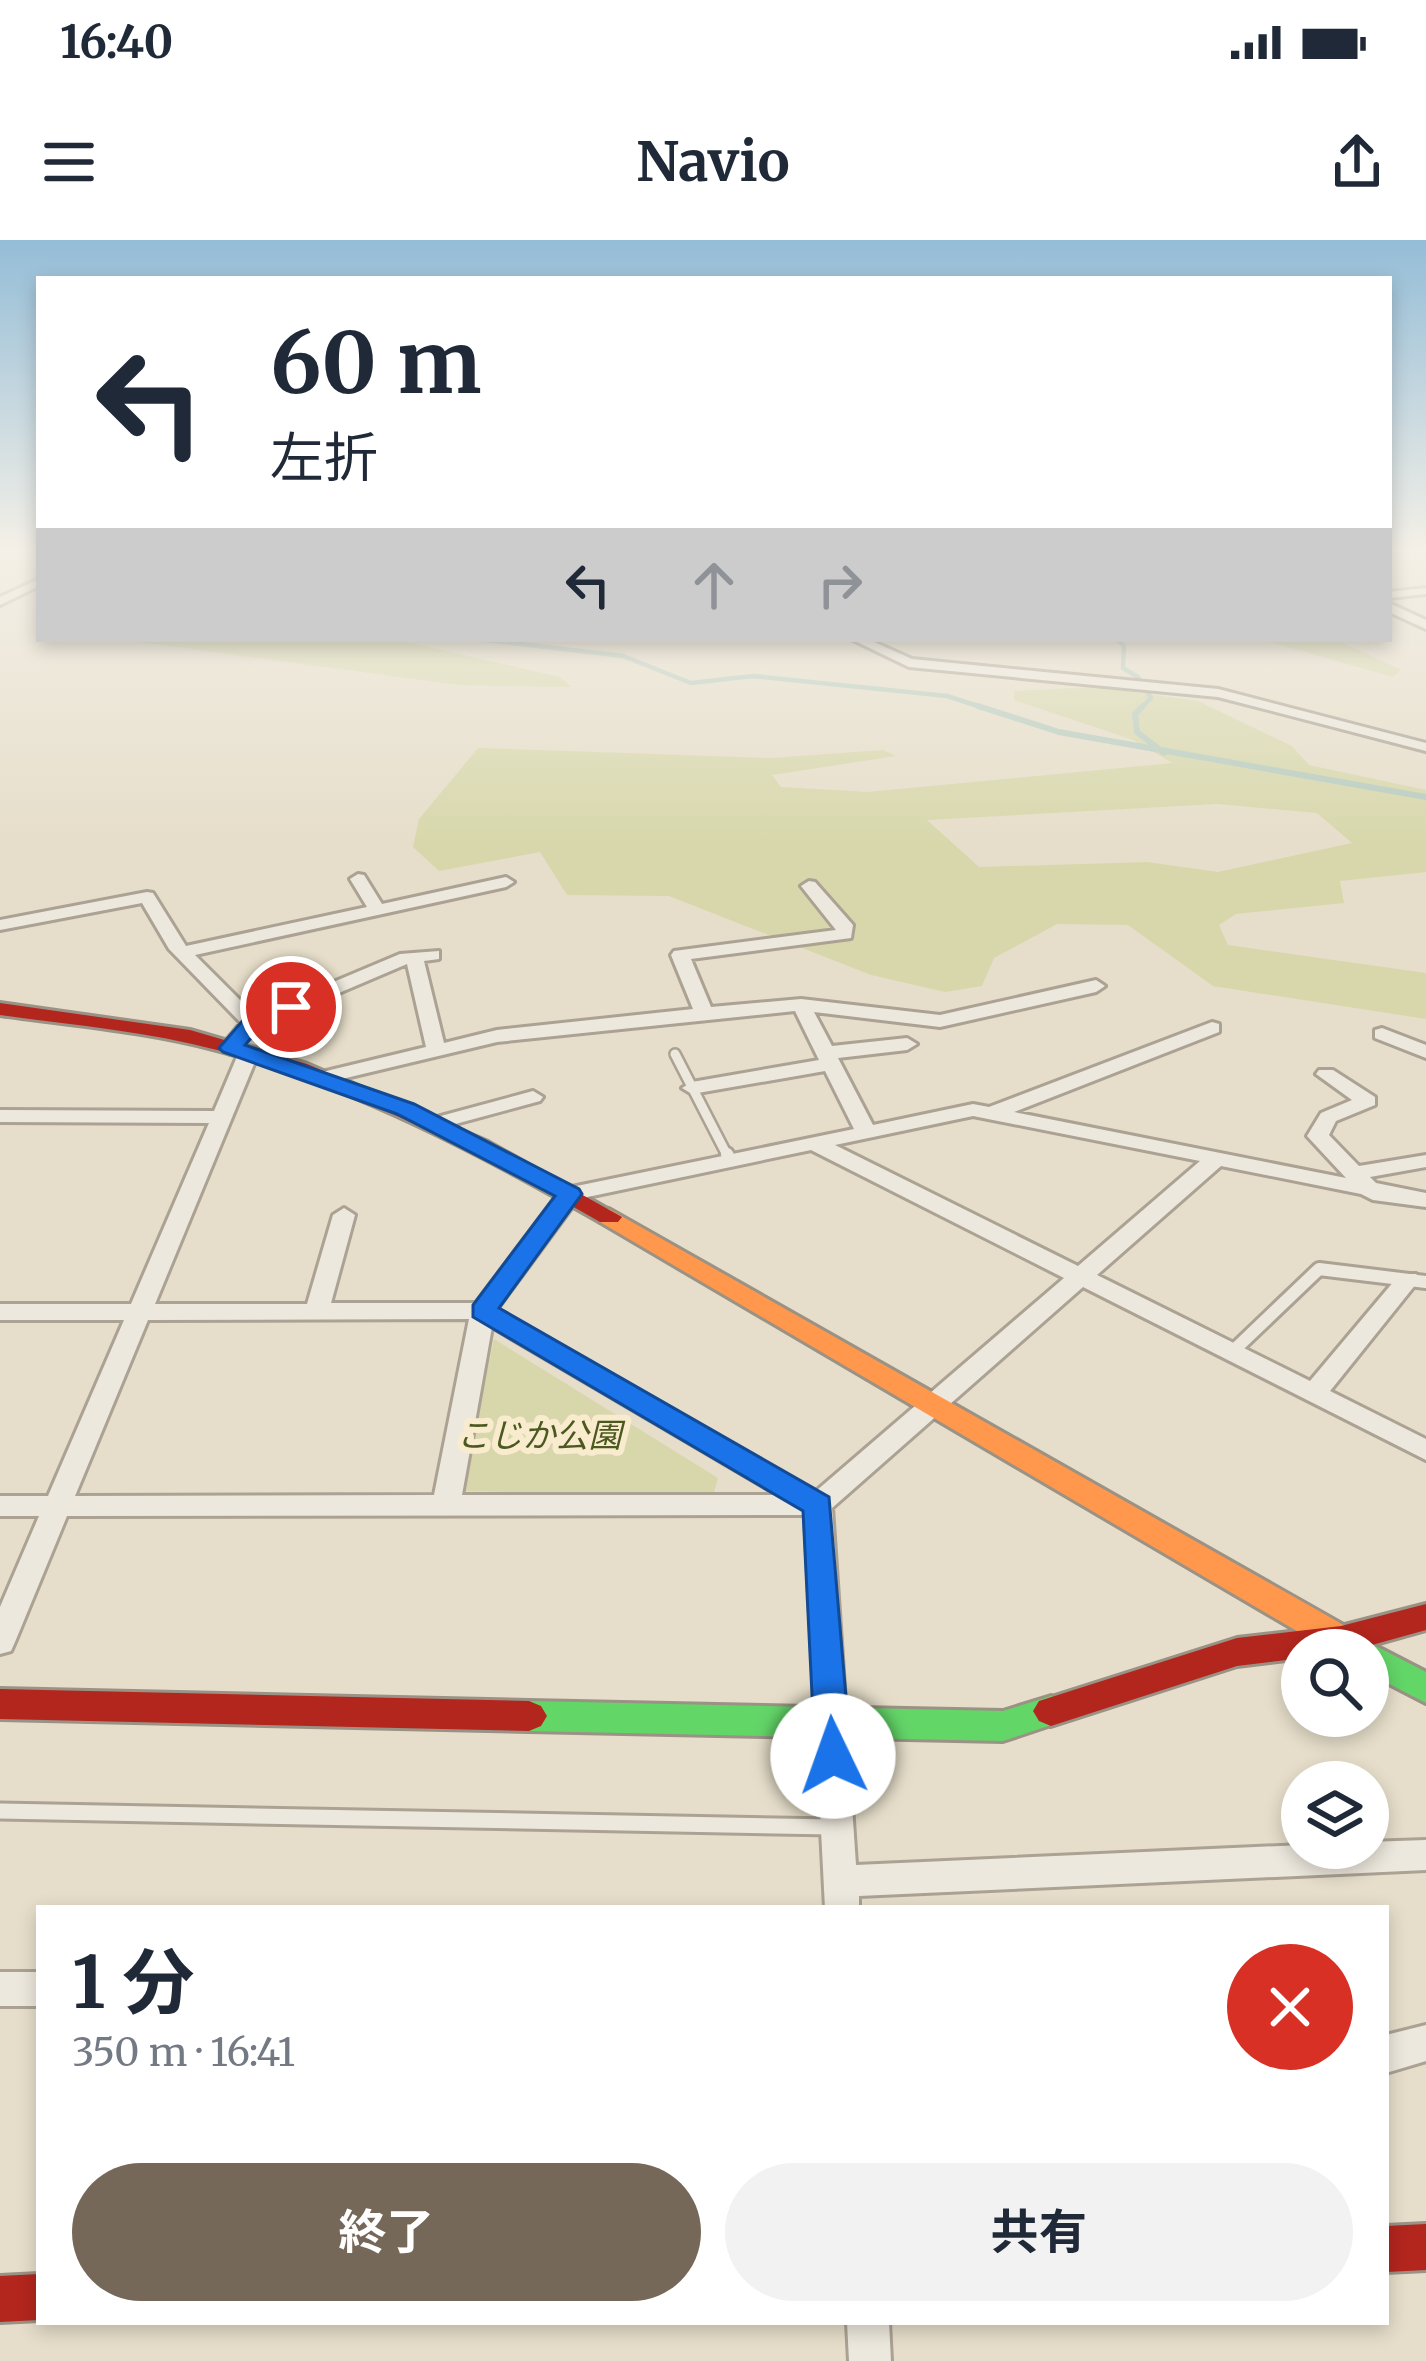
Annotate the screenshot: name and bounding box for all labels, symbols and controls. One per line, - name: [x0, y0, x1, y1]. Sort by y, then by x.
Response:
- text: 16:40: [60, 14, 173, 70]
- text: Navio: [636, 128, 790, 196]
- icon: menu: [36, 129, 102, 195]
- icon: share: [1324, 129, 1390, 195]
- text: 60 m: [270, 310, 481, 416]
- icon: left: [72, 324, 228, 480]
- text: 左折: [270, 424, 378, 492]
- icon: left: [555, 552, 621, 618]
- icon: ahead: [681, 552, 747, 618]
- icon: right: [807, 552, 873, 618]
- pin: [240, 956, 342, 1058]
- icon: arrive: [258, 974, 324, 1040]
- park label: こじか公園: [457, 1415, 626, 1456]
- map controls: [1281, 1629, 1389, 1869]
- button: search: [1281, 1629, 1389, 1737]
- position arrow: [770, 1693, 896, 1819]
- button: layers: [1281, 1761, 1389, 1869]
- text: 1 分: [72, 1937, 194, 2028]
- button: close: [1227, 1944, 1353, 2070]
- text: 350 m · 16:41: [72, 2028, 295, 2077]
- button: 終了: [72, 2163, 701, 2301]
- button: 共有: [725, 2163, 1353, 2301]

